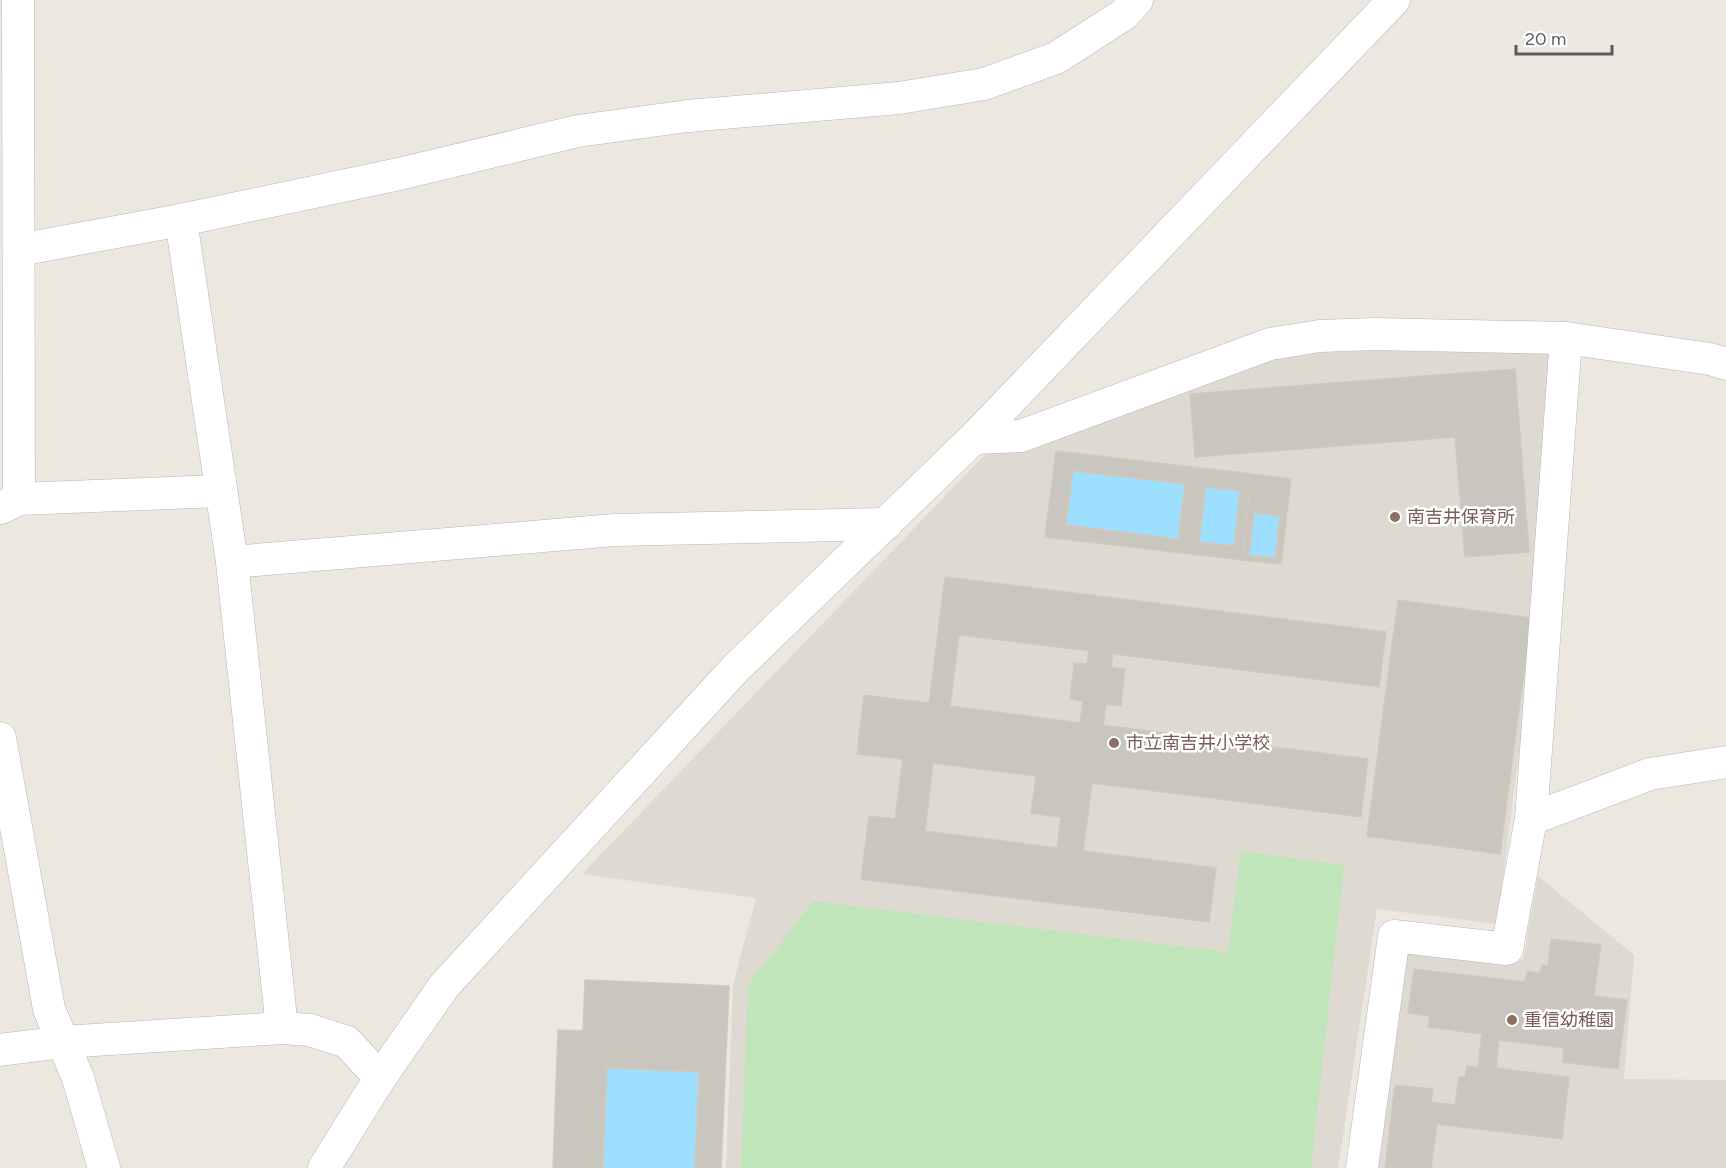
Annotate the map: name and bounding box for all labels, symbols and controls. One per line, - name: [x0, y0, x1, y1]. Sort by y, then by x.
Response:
- scale bar: [1516, 18, 1612, 56]
- text: 20 m: [1525, 28, 1566, 50]
- place label: 南吉井保育所: [1407, 506, 1515, 528]
- marker: 南吉井保育所: [1388, 510, 1402, 524]
- place label: 市立南吉井小学校: [1126, 732, 1270, 754]
- marker: 市立南吉井小学校: [1107, 736, 1121, 750]
- place label: 重信幼稚園: [1524, 1009, 1614, 1031]
- marker: 重信幼稚園: [1505, 1013, 1519, 1027]

